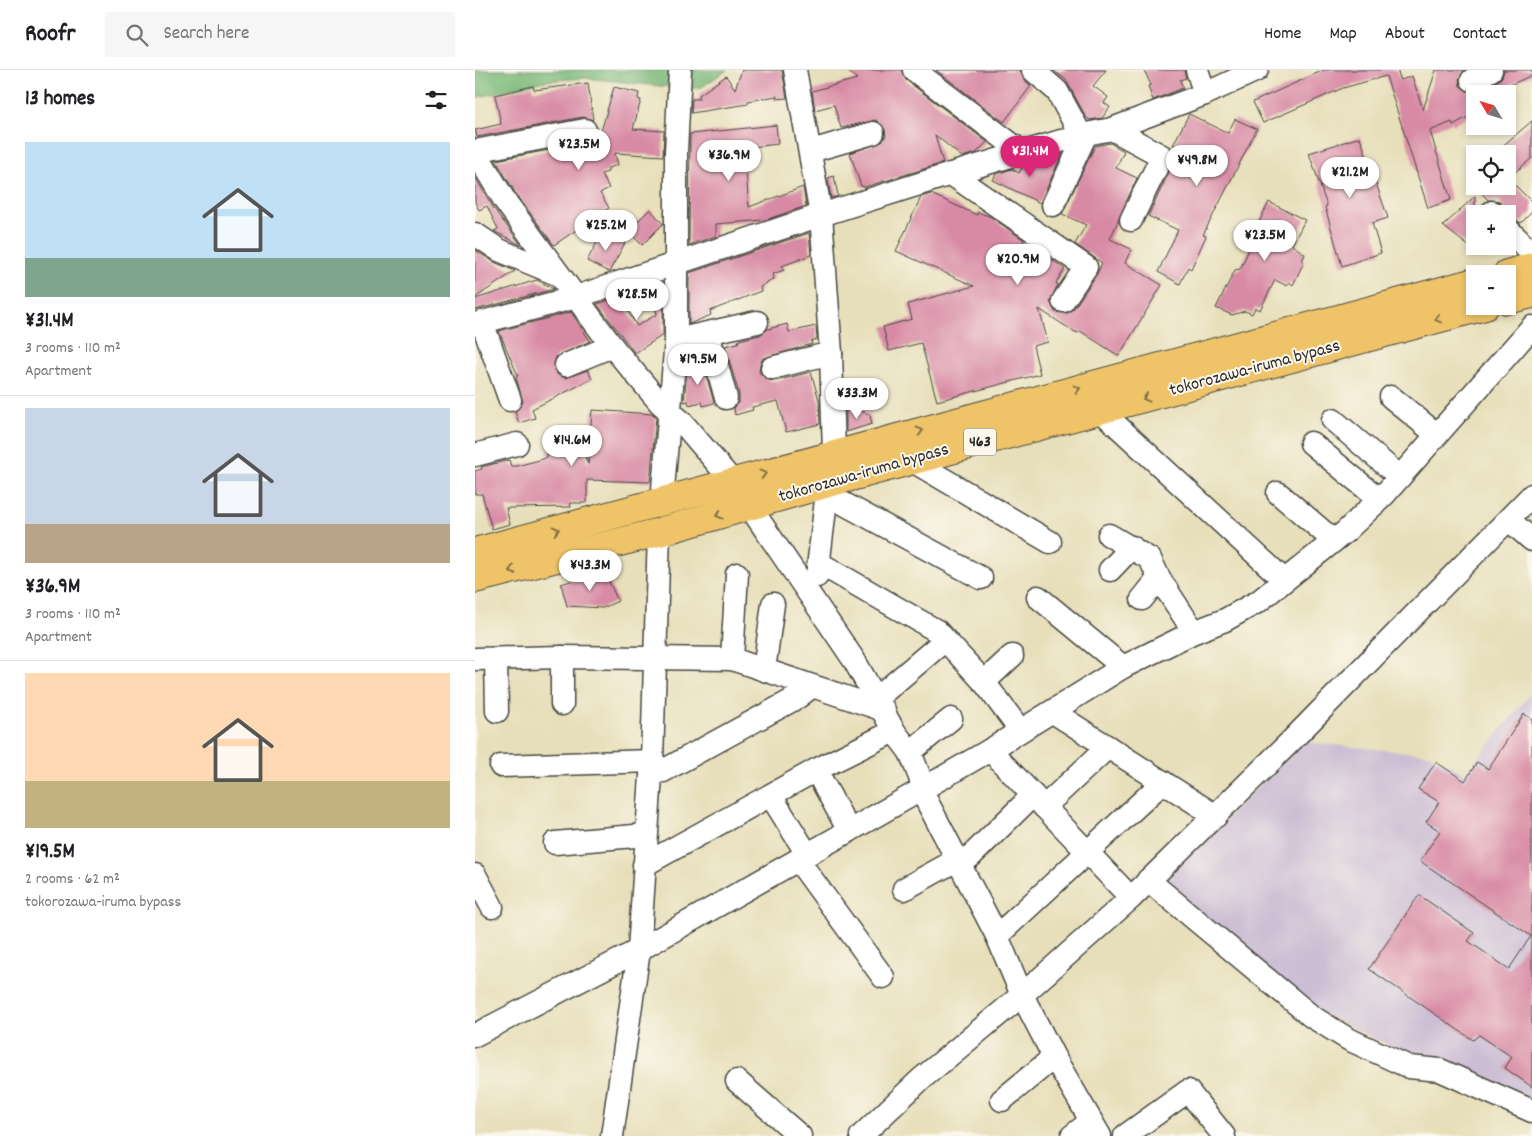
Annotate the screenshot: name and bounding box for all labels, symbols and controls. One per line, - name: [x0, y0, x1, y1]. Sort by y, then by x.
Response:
- search box: [105, 12, 455, 57]
- text: Roofr: [25, 18, 75, 52]
- icon: search: [123, 21, 151, 49]
- text: Search here: [163, 21, 249, 48]
- text: Home: [1264, 22, 1301, 47]
- text: Map: [1329, 22, 1357, 47]
- text: About: [1385, 22, 1425, 47]
- text: Contact: [1453, 22, 1507, 47]
- text: 13 homes: [25, 85, 95, 115]
- north arrow: [1466, 85, 1516, 135]
- map controls: [1466, 85, 1516, 315]
- icon: filters: [422, 86, 450, 114]
- pin: ¥23.5M: [538, 128, 620, 171]
- text: ¥23.5M: [558, 133, 600, 156]
- pin: ¥31.4M: [989, 136, 1071, 178]
- pin: ¥36.9M: [688, 140, 770, 182]
- text: ¥31.4M: [1011, 140, 1049, 163]
- text: ¥36.9M: [708, 144, 750, 167]
- pin: ¥49.8M: [1156, 144, 1238, 187]
- button: locate: [1466, 145, 1516, 195]
- text: ¥49.8M: [1177, 149, 1217, 172]
- pin: ¥21.2M: [1309, 156, 1391, 199]
- text: ¥21.2M: [1331, 161, 1369, 184]
- icon: home: [193, 175, 283, 265]
- button: +: [1466, 205, 1516, 255]
- pin: ¥25.2M: [565, 210, 647, 252]
- text: ¥25.2M: [585, 214, 627, 237]
- pin: ¥23.5M: [1224, 220, 1306, 262]
- text: ¥23.5M: [1244, 224, 1286, 247]
- pin: ¥20.9M: [977, 244, 1059, 286]
- text: ¥20.9M: [997, 248, 1039, 271]
- button: −: [1466, 265, 1516, 315]
- pin: ¥28.5M: [596, 278, 678, 321]
- text: ¥28.5M: [617, 283, 657, 306]
- text: ¥31.4M: [25, 307, 74, 337]
- one-way arrow: [1434, 313, 1442, 324]
- street label: tokorozawa-iruma bypass: [1167, 334, 1343, 404]
- text: 3 rooms · 110 m²: [25, 337, 121, 360]
- pin: ¥19.5M: [657, 344, 739, 386]
- text: ¥19.5M: [679, 348, 717, 371]
- text: Apartment: [25, 360, 92, 383]
- pin: ¥33.3M: [816, 378, 898, 420]
- text: ¥33.3M: [836, 382, 878, 405]
- one-way arrow: [1072, 385, 1081, 395]
- one-way arrow: [1142, 392, 1150, 403]
- pin: ¥14.6M: [531, 424, 613, 467]
- one-way arrow: [916, 427, 924, 437]
- road number: 463: [964, 428, 996, 456]
- text: ¥14.6M: [553, 429, 591, 452]
- street label: tokorozawa-iruma bypass: [776, 438, 952, 510]
- icon: home: [193, 440, 283, 530]
- one-way arrow: [759, 469, 767, 479]
- one-way arrow: [716, 510, 724, 520]
- one-way arrow: [551, 525, 560, 536]
- pin: ¥43.3M: [549, 550, 631, 592]
- text: ¥43.3M: [570, 554, 610, 577]
- one-way arrow: [507, 564, 516, 575]
- text: ¥36.9M: [25, 573, 80, 603]
- text: 3 rooms · 110 m²: [25, 603, 121, 626]
- text: Apartment: [25, 626, 92, 649]
- icon: home: [193, 705, 283, 795]
- text: ¥19.5M: [25, 838, 75, 868]
- text: 2 rooms · 62 m²: [25, 868, 120, 891]
- text: tokorozawa-iruma bypass: [25, 891, 181, 914]

